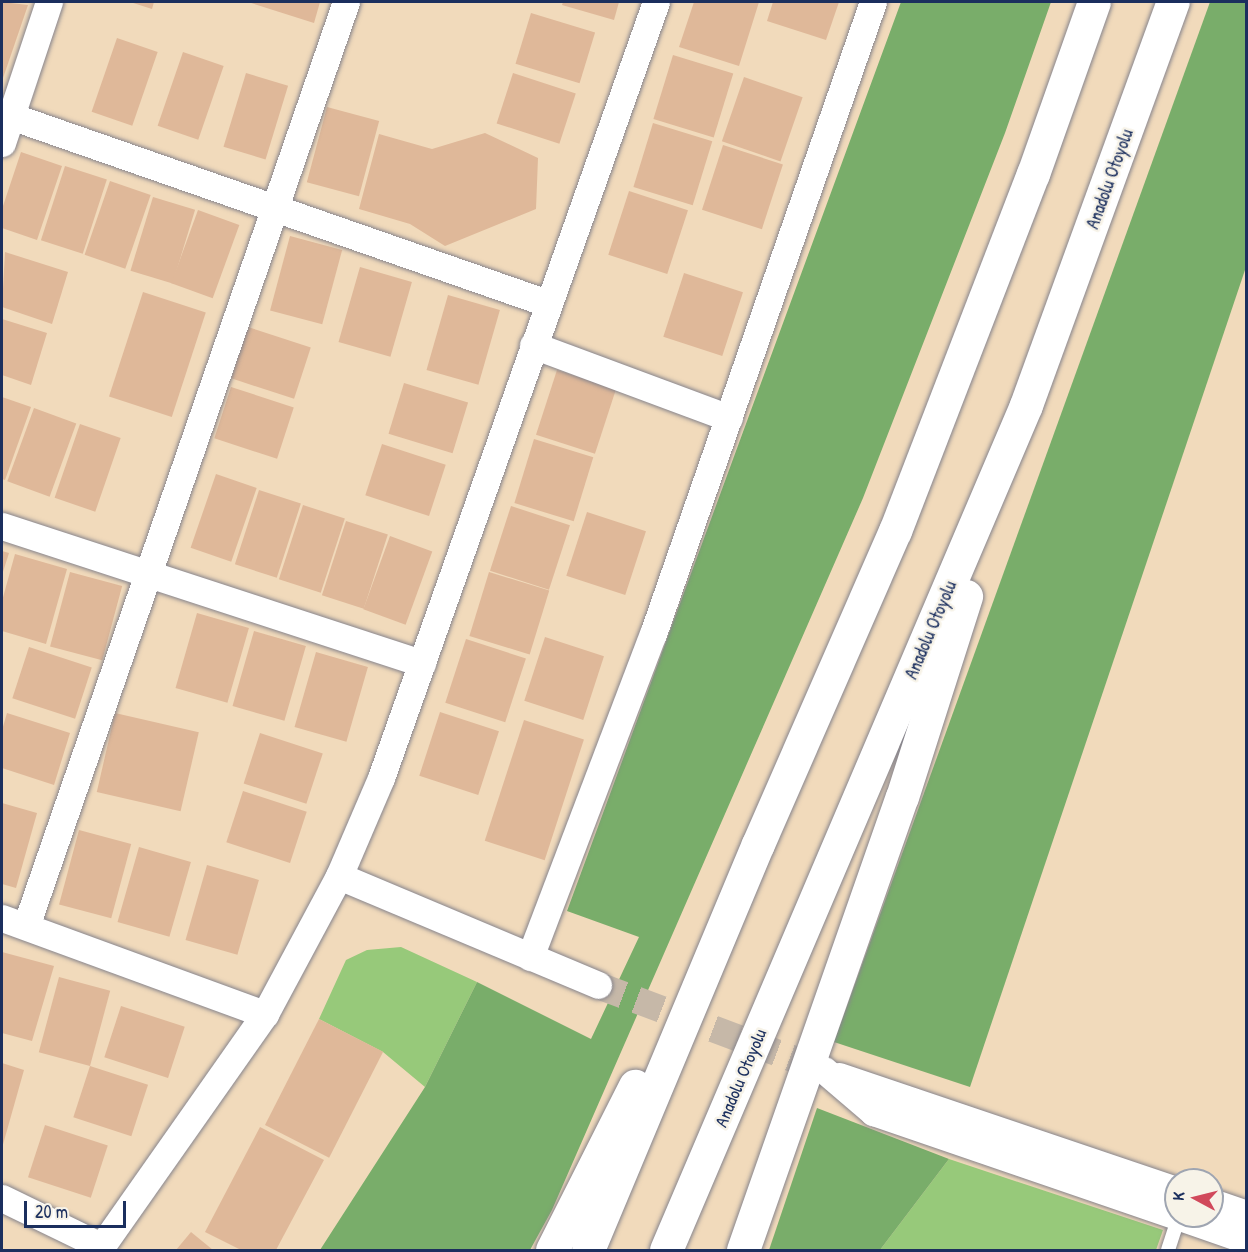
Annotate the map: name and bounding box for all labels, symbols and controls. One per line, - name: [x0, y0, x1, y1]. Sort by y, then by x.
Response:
- street label: Anadolu Otoyolu: [1082, 126, 1138, 232]
- street label: Anadolu Otoyolu: [901, 578, 961, 682]
- street label: Anadolu Otoyolu: [711, 1026, 771, 1130]
- north arrow: [1164, 1168, 1224, 1228]
- scale bar: [27, 1189, 129, 1227]
- text: K: [1167, 1191, 1190, 1202]
- text: 20 m: [35, 1199, 68, 1224]

